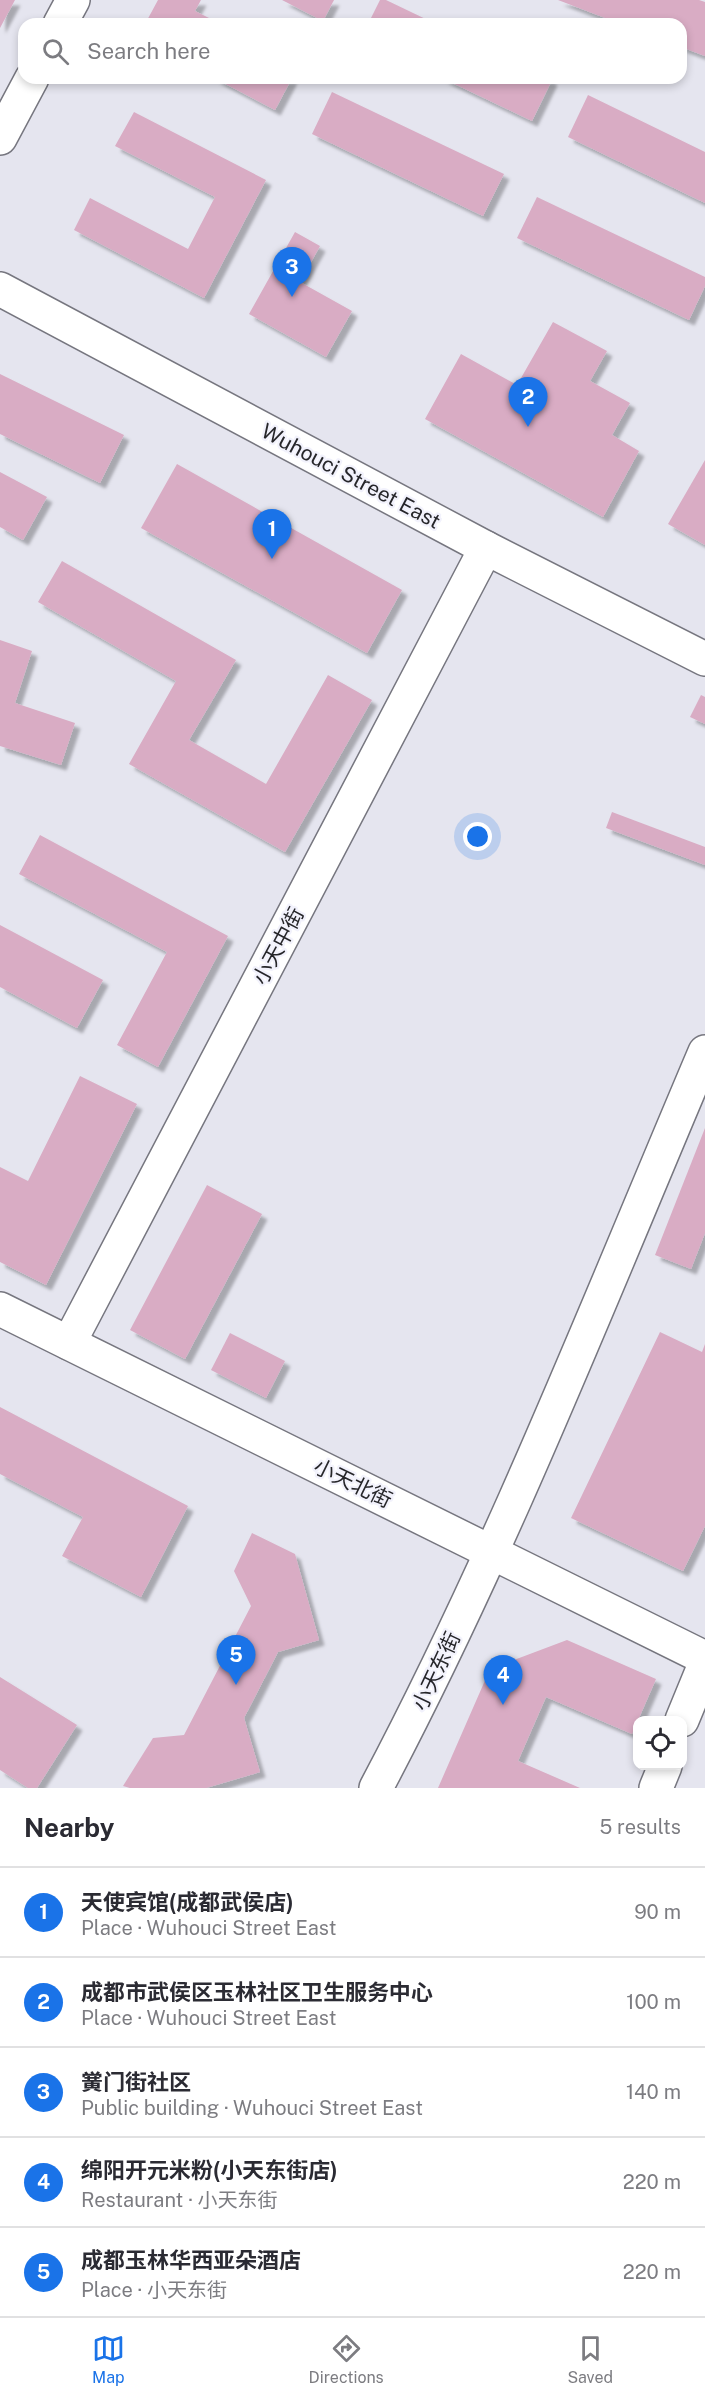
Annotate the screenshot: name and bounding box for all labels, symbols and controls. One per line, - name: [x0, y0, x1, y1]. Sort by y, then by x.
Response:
- search box: [18, 18, 687, 84]
- icon: search: [39, 35, 72, 68]
- text: Search here: [87, 38, 211, 64]
- pin: 3: [272, 248, 312, 297]
- pin: 2: [508, 378, 548, 427]
- street label: Wuhouci Street East: [257, 418, 445, 534]
- pin: 1: [252, 510, 292, 559]
- your location: [463, 822, 492, 851]
- street label: 小天中街: [247, 903, 309, 989]
- street label: 小天北街: [310, 1453, 396, 1513]
- street label: 小天东街: [407, 1628, 465, 1714]
- pin: 5: [216, 1636, 256, 1685]
- pin: 4: [484, 1656, 522, 1705]
- map controls: [633, 1716, 687, 1770]
- button: locate: [633, 1716, 687, 1770]
- text: Nearby: [24, 1812, 114, 1843]
- text: 5 results: [599, 1815, 681, 1839]
- text: 天使宾馆(成都武侯店): [81, 1889, 294, 1915]
- text: 1: [39, 1900, 48, 1924]
- text: 90 m: [634, 1900, 681, 1924]
- text: Place · Wuhouci Street East: [81, 1916, 336, 1940]
- text: 成都市武侯区玉林社区卫生服务中心: [81, 1979, 433, 2005]
- text: 2: [37, 1990, 50, 2014]
- text: 100 m: [626, 1990, 681, 2014]
- text: Place · Wuhouci Street East: [81, 2006, 336, 2030]
- text: 黉门街社区: [81, 2069, 191, 2095]
- text: 3: [37, 2080, 50, 2104]
- text: 140 m: [626, 2080, 681, 2104]
- text: Public building · Wuhouci Street East: [81, 2096, 423, 2120]
- text: 绵阳开元米粉(小天东街店): [81, 2157, 338, 2183]
- text: 4: [37, 2170, 50, 2194]
- text: 220 m: [623, 2170, 681, 2194]
- text: Restaurant · 小天东街: [81, 2188, 277, 2212]
- text: 成都玉林华西亚朵酒店: [81, 2247, 301, 2273]
- text: 5: [37, 2260, 50, 2284]
- text: 220 m: [623, 2260, 681, 2284]
- text: Place · 小天东街: [81, 2278, 227, 2302]
- tab: Map: [92, 2332, 125, 2387]
- tab: Directions: [309, 2332, 384, 2387]
- tab: Saved: [567, 2332, 613, 2387]

